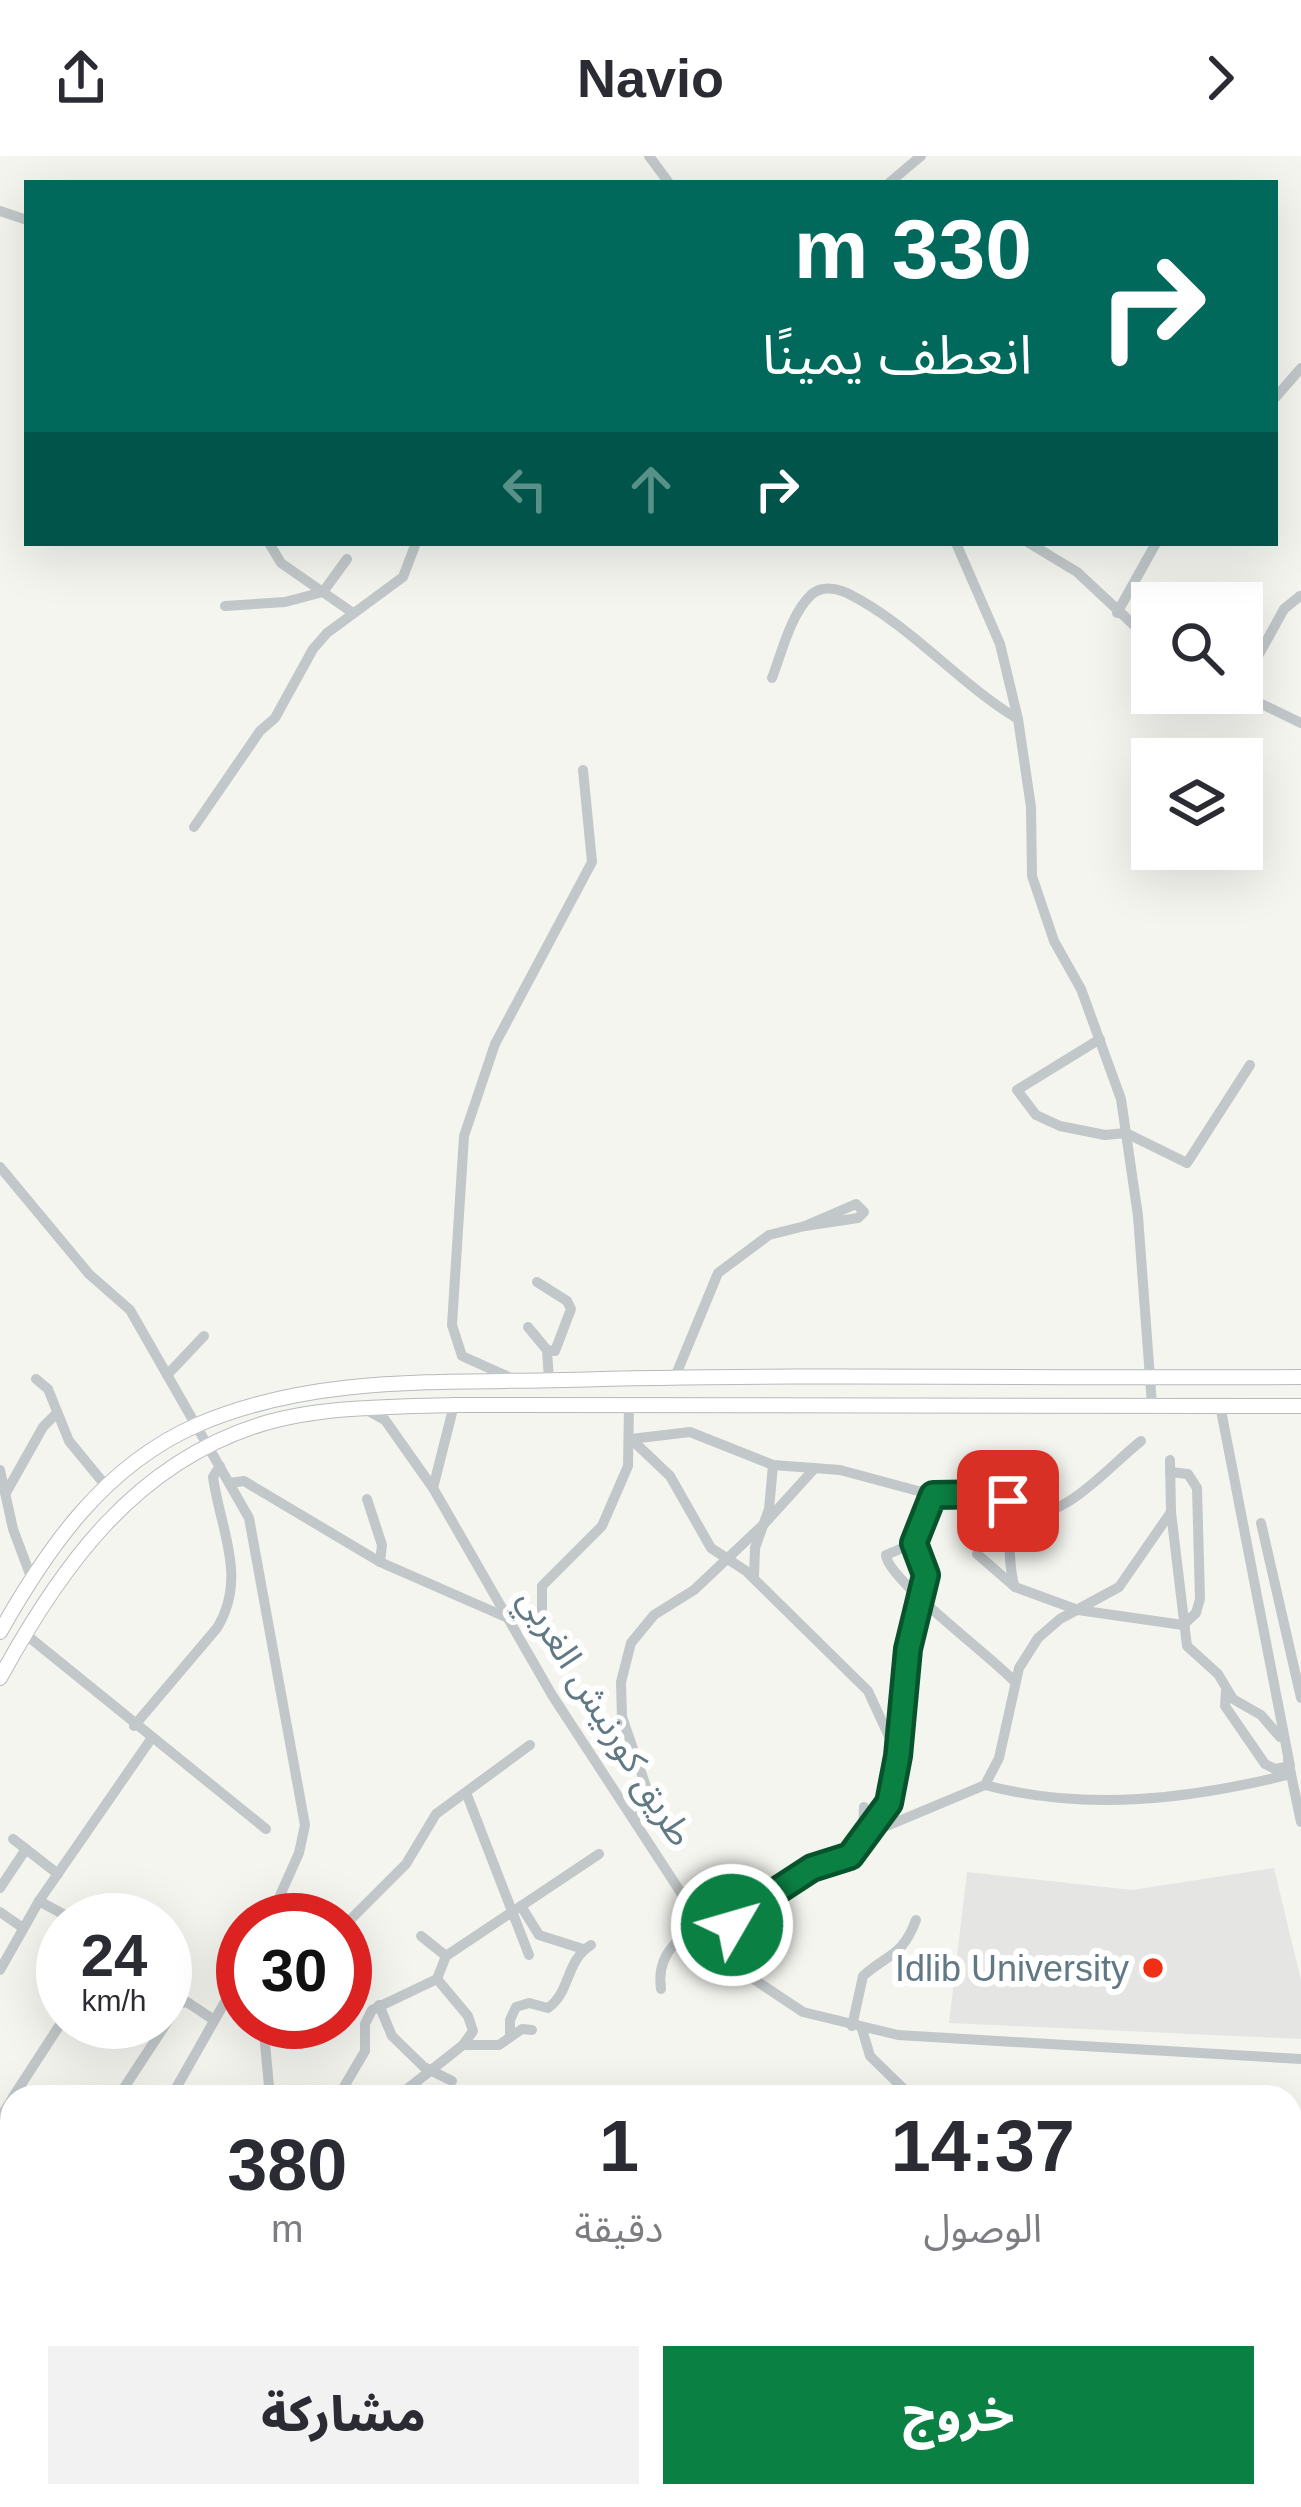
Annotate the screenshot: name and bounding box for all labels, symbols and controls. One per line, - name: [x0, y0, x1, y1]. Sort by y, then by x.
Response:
- icon: share: [48, 45, 114, 111]
- icon: forward: [1187, 45, 1253, 111]
- text: Navio: [577, 48, 724, 108]
- text: 330 m: [794, 202, 1032, 296]
- icon: right: [1074, 228, 1230, 384]
- text: انعطف يمينًا: [762, 325, 1032, 385]
- icon: left: [492, 456, 558, 522]
- icon: ahead: [618, 456, 684, 522]
- icon: right: [744, 456, 810, 522]
- map controls: [1131, 582, 1263, 870]
- button: search: [1131, 582, 1263, 714]
- button: layers: [1131, 738, 1263, 870]
- pin: [957, 1450, 1059, 1552]
- icon: arrive: [975, 1468, 1041, 1534]
- street label: طريق كورنيش الغربي: [504, 1581, 702, 1857]
- position arrow: [669, 1862, 795, 1988]
- speed limit sign: 30: [216, 1893, 372, 2049]
- text: 24: [81, 1922, 147, 1989]
- place label: Idlib University: [895, 1948, 1129, 1989]
- marker: Idlib University: [1140, 1955, 1166, 1981]
- text: km/h: [81, 1984, 147, 2017]
- text: 1: [599, 2106, 639, 2186]
- text: 14:37: [891, 2106, 1075, 2186]
- text: 380: [227, 2125, 347, 2205]
- text: m: [271, 2207, 304, 2250]
- text: دقيقة: [575, 2207, 663, 2250]
- text: الوصول: [923, 2207, 1042, 2250]
- button: مشاركة: [48, 2346, 639, 2484]
- button: خروج: [663, 2346, 1254, 2484]

